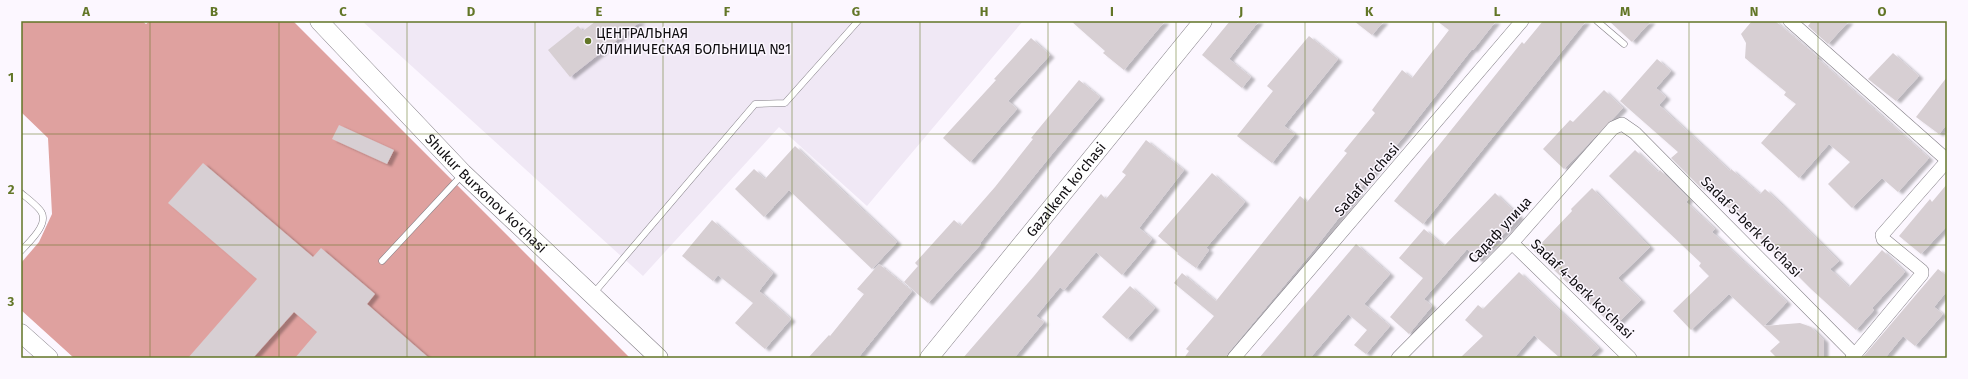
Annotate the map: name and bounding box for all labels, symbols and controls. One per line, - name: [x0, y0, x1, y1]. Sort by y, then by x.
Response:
- text: A: [81, 4, 90, 19]
- text: B: [210, 4, 218, 19]
- text: C: [339, 4, 347, 19]
- text: D: [467, 4, 476, 19]
- text: E: [596, 4, 603, 19]
- text: F: [724, 4, 731, 19]
- text: G: [852, 4, 860, 19]
- text: H: [980, 4, 988, 19]
- text: I: [1110, 4, 1114, 19]
- text: J: [1238, 4, 1243, 19]
- text: K: [1365, 4, 1374, 19]
- text: L: [1494, 4, 1501, 19]
- text: M: [1620, 4, 1630, 19]
- text: N: [1750, 4, 1758, 19]
- text: O: [1878, 4, 1887, 19]
- place label: ЦЕНТРАЛЬНАЯ КЛИНИЧЕСКАЯ БОЛЬНИЦА №1: [596, 25, 791, 58]
- marker: ЦЕНТРАЛЬНАЯ КЛИНИЧЕСКАЯ БОЛЬНИЦА №1: [583, 36, 593, 46]
- text: 1: [8, 70, 14, 85]
- street label: Shukur Burxonov ko'chasi: [422, 130, 550, 256]
- street label: Gazalkent ko'chasi: [1023, 139, 1109, 240]
- street label: Sadaf ko'chasi: [1331, 140, 1403, 220]
- street label: Sadaf 5-berk ko'chasi: [1697, 173, 1805, 281]
- text: 2: [8, 182, 15, 197]
- street label: Садаф улица: [1465, 193, 1535, 267]
- street label: Sadaf 4-berk ko'chasi: [1527, 236, 1637, 342]
- text: 3: [7, 294, 15, 309]

